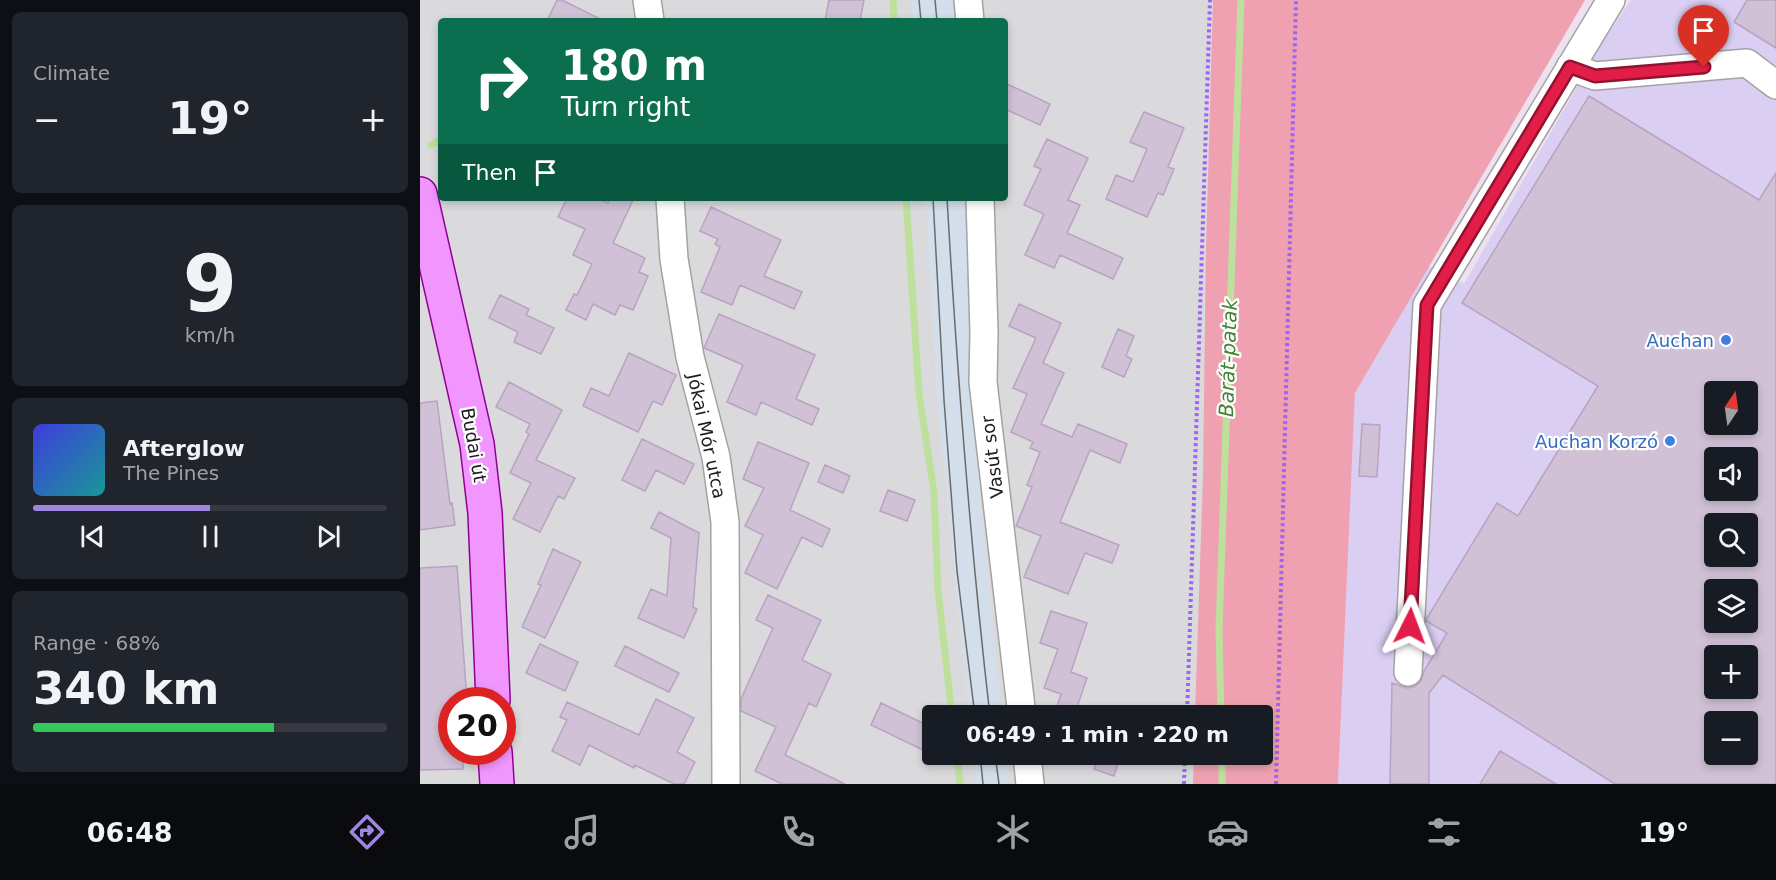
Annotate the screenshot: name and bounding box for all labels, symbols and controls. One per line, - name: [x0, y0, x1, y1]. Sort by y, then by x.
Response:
- pin: [1678, 5, 1729, 67]
- icon: arrive: [1687, 14, 1720, 47]
- text: 180 m: [561, 41, 707, 90]
- icon: right: [462, 42, 540, 120]
- text: Climate: [33, 61, 110, 85]
- text: Turn right: [561, 91, 690, 122]
- text: 19°: [167, 92, 253, 145]
- text: −: [33, 100, 61, 139]
- text: +: [359, 100, 387, 139]
- icon: arrive: [529, 156, 562, 189]
- text: Then: [462, 160, 517, 185]
- text: 9: [183, 239, 237, 329]
- water label: Barát-patak: [1214, 297, 1242, 417]
- text: km/h: [185, 323, 235, 347]
- place label: Auchan: [1647, 330, 1714, 351]
- marker: Auchan: [1719, 333, 1733, 347]
- street label: Jókai Mór utca: [683, 371, 730, 500]
- north arrow: [1704, 381, 1758, 435]
- map controls: [1704, 381, 1758, 765]
- street label: Budai út: [457, 406, 491, 484]
- street label: Vasút sor: [976, 414, 1007, 500]
- place label: Auchan Korzó: [1535, 431, 1658, 452]
- marker: Auchan Korzó: [1663, 434, 1677, 448]
- text: Afterglow: [123, 436, 245, 461]
- button: sound: [1704, 447, 1758, 501]
- text: The Pines: [123, 461, 219, 485]
- button: search: [1704, 513, 1758, 567]
- icon: previous: [76, 520, 109, 553]
- icon: pause: [194, 520, 227, 553]
- icon: next: [312, 520, 345, 553]
- button: layers: [1704, 579, 1758, 633]
- position arrow: [1378, 594, 1442, 658]
- text: Range · 68%: [33, 631, 160, 655]
- button: +: [1704, 645, 1758, 699]
- text: 340 km: [33, 662, 219, 715]
- speed limit sign: 20: [438, 687, 516, 765]
- button: −: [1704, 711, 1758, 765]
- text: 06:49 · 1 min · 220 m: [966, 722, 1229, 747]
- icon: directions: [346, 811, 388, 853]
- icon: music: [561, 811, 603, 853]
- icon: phone: [777, 811, 819, 853]
- icon: climate: [992, 811, 1034, 853]
- icon: car: [1207, 811, 1249, 853]
- icon: filters: [1423, 811, 1465, 853]
- text: 06:48: [87, 817, 173, 848]
- text: 19°: [1638, 817, 1689, 848]

